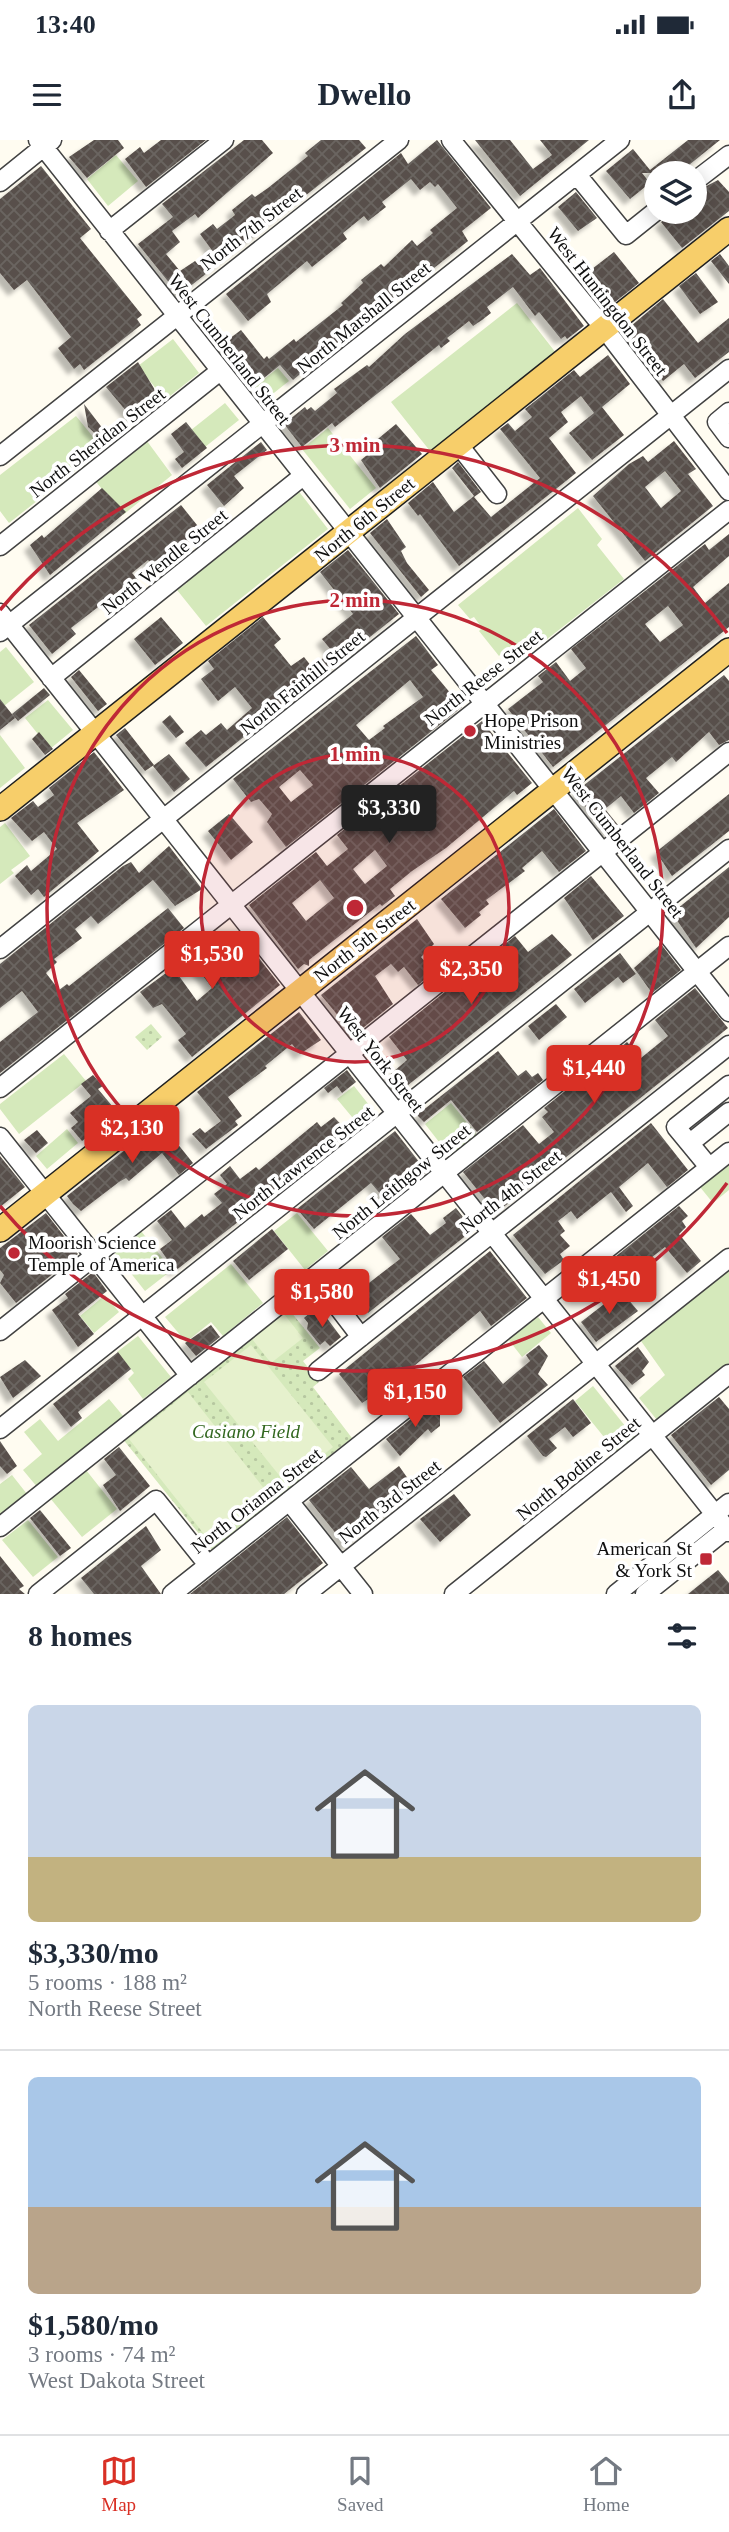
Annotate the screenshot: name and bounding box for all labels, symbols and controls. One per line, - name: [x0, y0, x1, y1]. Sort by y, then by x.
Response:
- text: 13:40: [35, 10, 96, 39]
- icon: menu: [28, 76, 66, 114]
- text: Dwello: [317, 76, 412, 112]
- icon: share: [663, 76, 701, 114]
- map controls: [644, 161, 707, 224]
- button: layers: [644, 161, 707, 224]
- street label: North 7th Street: [197, 182, 307, 274]
- street label: West Huntingdon Street: [543, 223, 672, 380]
- street label: North Marshall Street: [292, 257, 435, 378]
- street label: West Cumberland Street: [164, 270, 295, 429]
- street label: North Sheridan Street: [26, 383, 170, 502]
- text: 3 min: [330, 433, 381, 457]
- street label: North 6th Street: [310, 472, 419, 566]
- street label: North Wendle Street: [97, 504, 232, 618]
- text: 2 min: [330, 588, 381, 612]
- street label: North Fairhill Street: [236, 625, 369, 739]
- street label: North Reese Street: [420, 625, 547, 730]
- place label: Hope Prison Ministries: [484, 710, 579, 753]
- marker: Hope Prison Ministries: [462, 723, 478, 739]
- text: 1 min: [330, 742, 381, 766]
- street label: West Cumberland Street: [557, 763, 688, 922]
- pin: $3,330: [332, 786, 446, 845]
- text: $3,330: [357, 795, 421, 820]
- street label: North 5th Street: [310, 894, 420, 986]
- centre of rings: [343, 896, 367, 920]
- pin: $1,530: [155, 932, 269, 991]
- text: $1,530: [180, 941, 244, 966]
- pin: $2,350: [414, 946, 528, 1006]
- text: $2,350: [439, 956, 503, 981]
- street label: West York Street: [333, 1002, 429, 1117]
- pin: $1,440: [537, 1046, 651, 1105]
- text: $1,440: [562, 1055, 626, 1080]
- street label: North Lawrence Street: [229, 1100, 379, 1224]
- pin: $2,130: [75, 1105, 189, 1165]
- text: $2,130: [100, 1115, 164, 1140]
- street label: North Leithgow Street: [328, 1119, 475, 1243]
- street label: North 4th Street: [456, 1145, 566, 1237]
- place label: Moorish Science Temple of America: [28, 1232, 175, 1275]
- marker: Moorish Science Temple of America: [6, 1245, 22, 1261]
- pin: $1,450: [552, 1256, 666, 1316]
- text: $1,450: [577, 1266, 641, 1291]
- pin: $1,580: [265, 1270, 379, 1329]
- text: $1,580: [290, 1279, 354, 1304]
- pin: $1,150: [358, 1370, 472, 1429]
- text: $1,150: [383, 1379, 447, 1404]
- street label: North Bodine Street: [512, 1412, 645, 1525]
- park label: Casiano Field: [192, 1421, 301, 1442]
- street label: North Orianna Street: [187, 1443, 326, 1558]
- street label: North 3rd Street: [334, 1455, 445, 1548]
- place label: American St & York St: [596, 1538, 693, 1581]
- marker: American St & York St: [698, 1551, 714, 1567]
- icon: filters: [663, 1617, 701, 1655]
- text: 8 homes: [28, 1619, 132, 1652]
- icon: home: [302, 1751, 428, 1877]
- text: $3,330/mo: [28, 1936, 159, 1969]
- text: 5 rooms · 188 m²: [28, 1970, 187, 1995]
- text: North Reese Street: [28, 1996, 202, 2021]
- icon: home: [302, 2123, 428, 2249]
- text: $1,580/mo: [28, 2308, 159, 2341]
- text: 3 rooms · 74 m²: [28, 2342, 175, 2367]
- text: West Dakota Street: [28, 2368, 205, 2393]
- tab: Map: [100, 2452, 138, 2516]
- tab: Saved: [337, 2452, 384, 2516]
- tab: Home: [583, 2452, 629, 2516]

